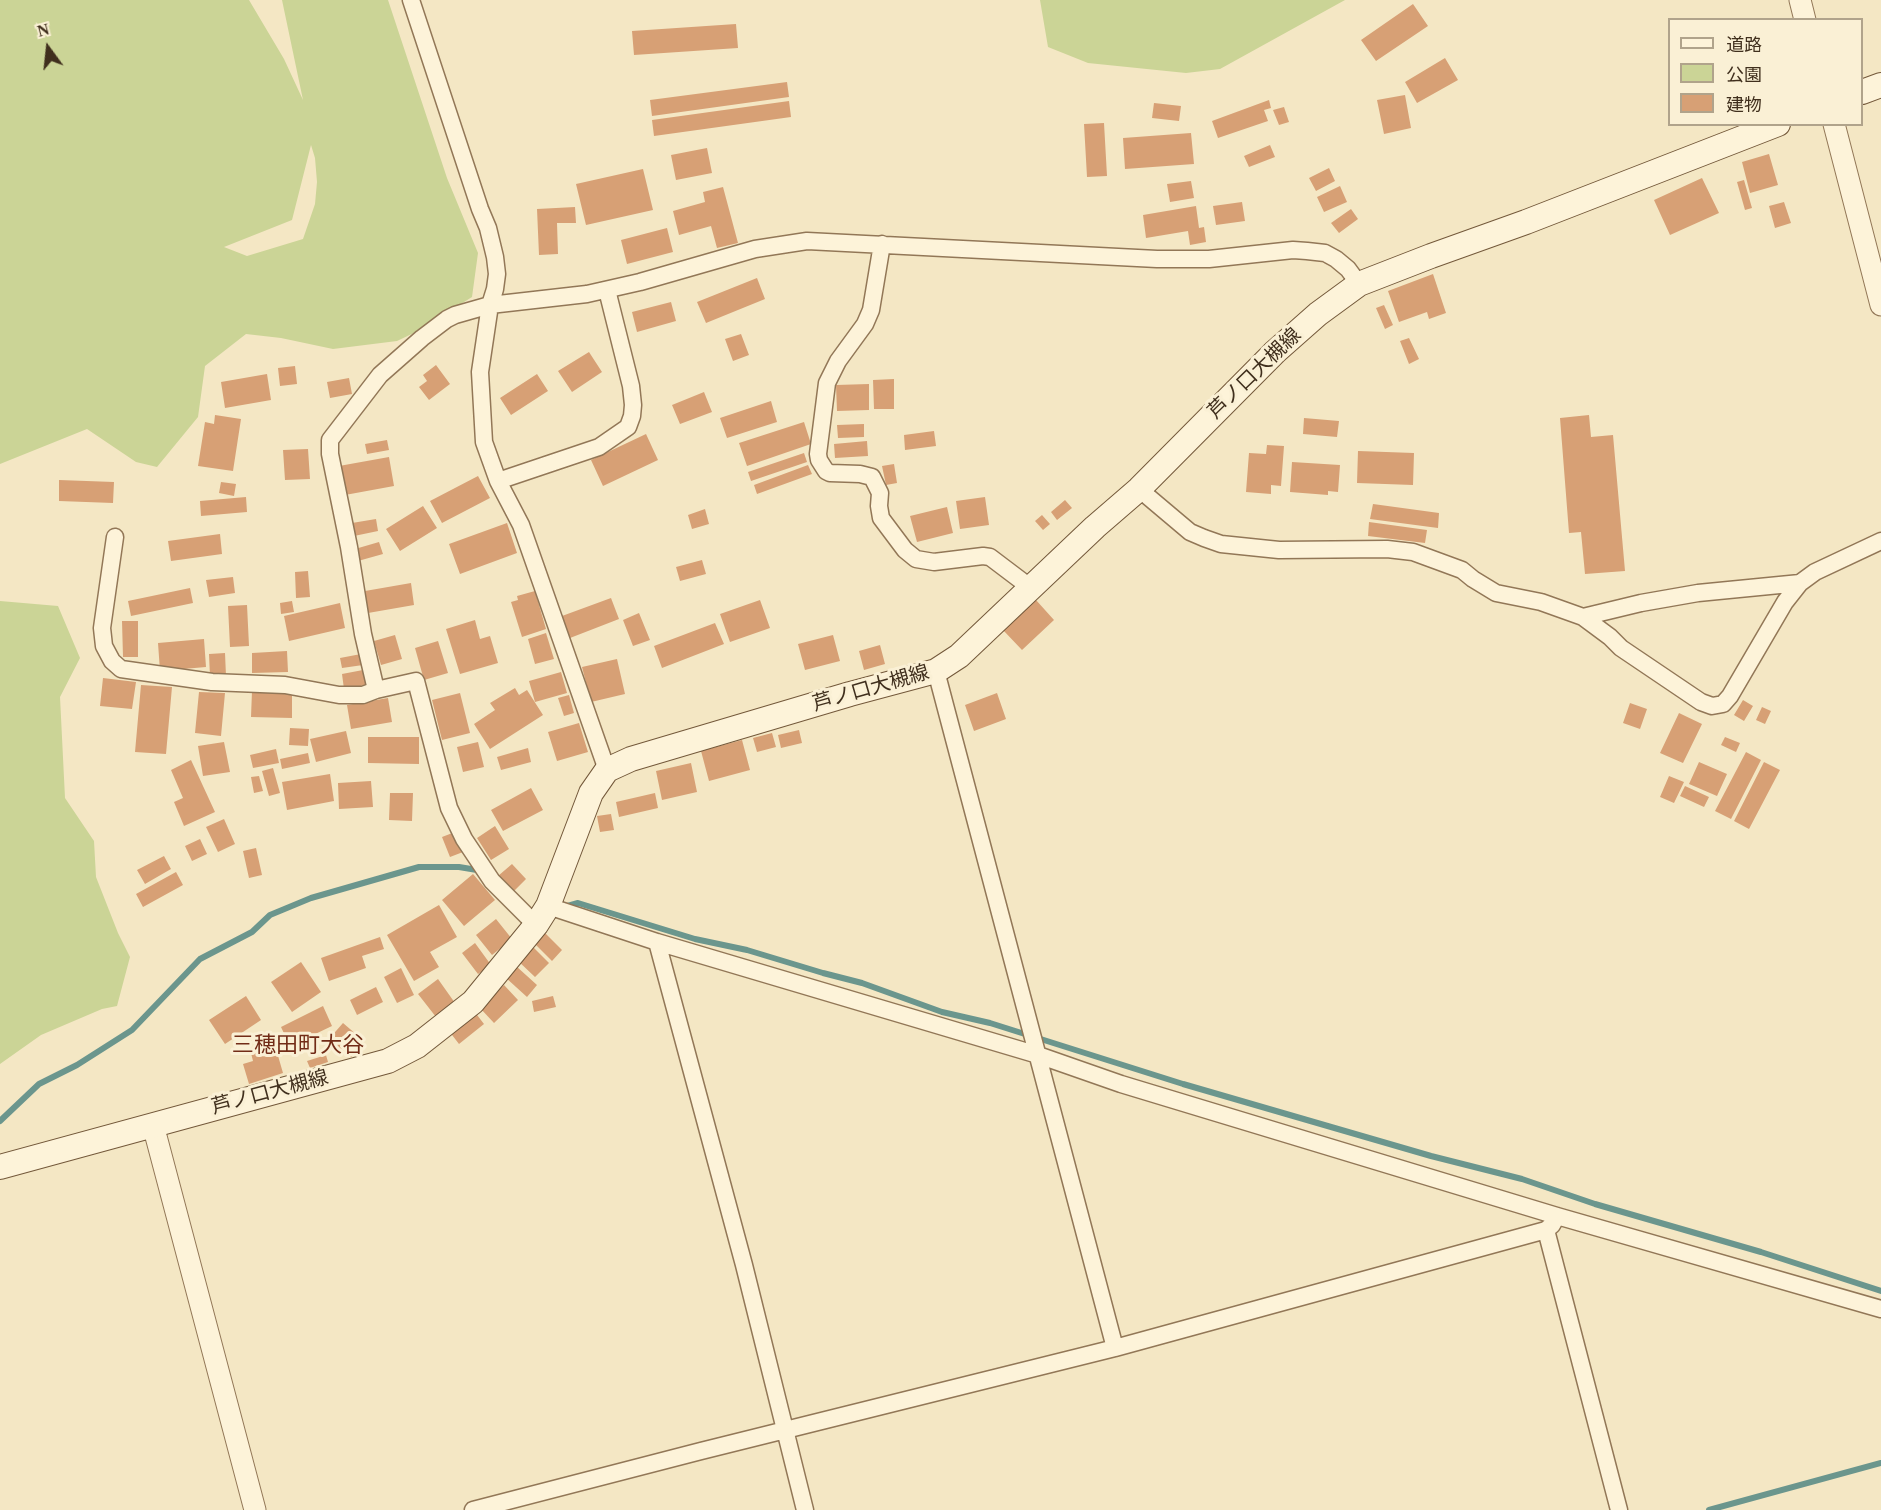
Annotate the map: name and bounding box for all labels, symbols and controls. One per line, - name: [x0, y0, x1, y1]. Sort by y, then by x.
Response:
- north arrow: [18, 18, 78, 78]
- legend: [1668, 18, 1863, 126]
- text: N: [35, 20, 51, 40]
- text: 道路: [1726, 35, 1762, 55]
- text: 公園: [1726, 65, 1762, 85]
- text: 建物: [1726, 95, 1762, 115]
- street label: 芦ノ口大槻線: [1204, 324, 1306, 424]
- street label: 芦ノ口大槻線: [810, 661, 932, 717]
- district label: 三穂田町大谷: [232, 1033, 364, 1059]
- street label: 芦ノ口大槻線: [209, 1066, 331, 1120]

